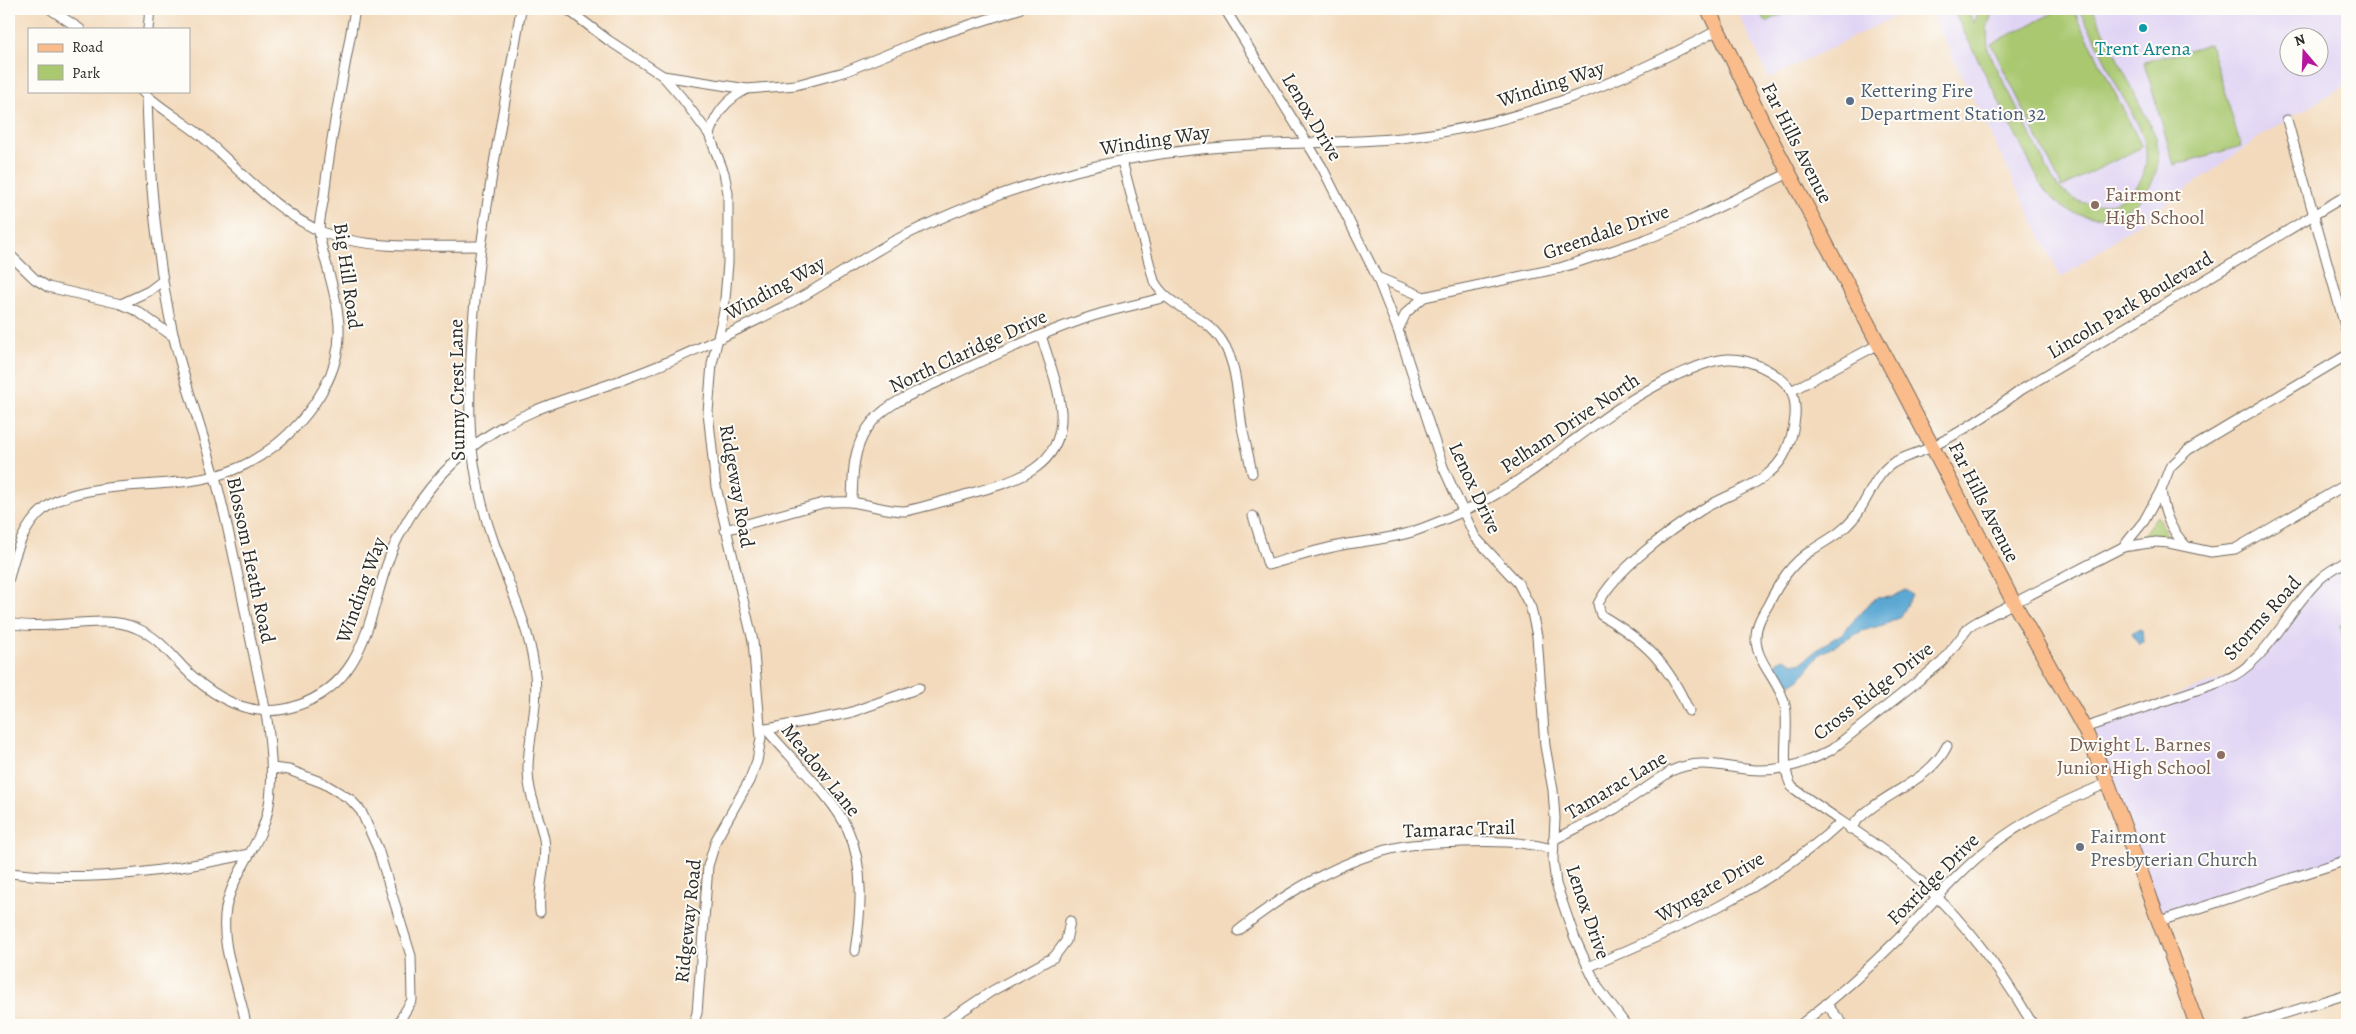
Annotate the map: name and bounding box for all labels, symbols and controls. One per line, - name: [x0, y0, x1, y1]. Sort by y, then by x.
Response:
- marker: Trent Arena: [2137, 22, 2149, 34]
- legend: [28, 28, 190, 92]
- north arrow: [2278, 28, 2328, 78]
- text: N: [2292, 30, 2308, 51]
- place label: Trent Arena: [2095, 35, 2192, 62]
- text: Road: [72, 37, 104, 57]
- street label: Winding Way: [1493, 54, 1609, 114]
- text: Park: [72, 63, 101, 83]
- street label: Lenox Drive: [1275, 68, 1349, 166]
- place label: Kettering Fire Department Station 32: [1860, 77, 2046, 127]
- street label: Far Hills Avenue: [1755, 78, 1839, 208]
- marker: Kettering Fire Department Station 32: [1844, 95, 1856, 107]
- street label: Winding Way: [1097, 118, 1213, 162]
- place label: Fairmont High School: [2105, 181, 2204, 231]
- street label: Greendale Drive: [1539, 198, 1673, 266]
- marker: Fairmont High School: [2089, 199, 2101, 211]
- street label: Big Hill Road: [327, 221, 369, 331]
- street label: Lincoln Park Boulevard: [2042, 245, 2218, 365]
- street label: Winding Way: [719, 249, 831, 327]
- street label: North Claridge Drive: [885, 303, 1051, 399]
- street label: Sunny Crest Lane: [442, 319, 472, 461]
- street label: Pelham Drive North: [1495, 366, 1645, 480]
- street label: Ridgeway Road: [713, 422, 761, 550]
- street label: Far Hills Avenue: [1942, 437, 2026, 567]
- street label: Lenox Drive: [1442, 438, 1508, 538]
- street label: Blossom Heath Road: [220, 474, 282, 646]
- street label: Winding Way: [329, 532, 393, 648]
- street label: Storms Road: [2217, 570, 2307, 666]
- street label: Cross Ridge Drive: [1807, 635, 1939, 747]
- street label: Meadow Lane: [775, 718, 867, 822]
- place label: Dwight L. Barnes Junior High School: [2057, 731, 2211, 781]
- street label: Tamarac Lane: [1560, 744, 1672, 826]
- marker: Dwight L. Barnes Junior High School: [2215, 749, 2227, 761]
- street label: Tamarac Trail: [1403, 814, 1516, 844]
- place label: Fairmont Presbyterian Church: [2090, 823, 2258, 873]
- street label: Foxridge Drive: [1881, 827, 1985, 931]
- marker: Fairmont Presbyterian Church: [2074, 841, 2086, 853]
- street label: Wyngate Drive: [1650, 845, 1769, 930]
- street label: Ridgeway Road: [668, 857, 708, 984]
- street label: Lenox Drive: [1559, 861, 1617, 963]

